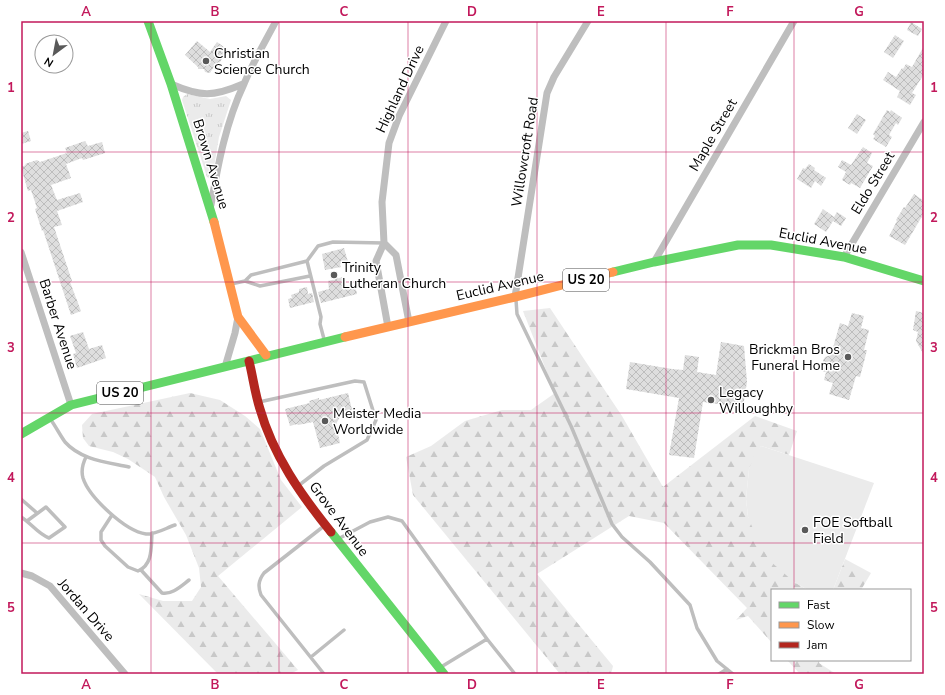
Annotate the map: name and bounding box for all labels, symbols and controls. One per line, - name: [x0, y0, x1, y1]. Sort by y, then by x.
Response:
- text: A: [81, 3, 91, 21]
- text: B: [211, 3, 220, 21]
- text: C: [340, 3, 349, 21]
- text: D: [467, 3, 477, 21]
- text: E: [597, 3, 605, 21]
- text: F: [726, 3, 734, 21]
- text: G: [854, 3, 864, 21]
- north arrow: [34, 34, 74, 74]
- street label: Highland Drive: [371, 42, 429, 136]
- place label: Christian Science Church: [214, 44, 310, 79]
- text: N: [41, 54, 56, 71]
- marker: Christian Science Church: [201, 56, 211, 66]
- text: 1: [7, 79, 15, 97]
- text: 1: [930, 79, 938, 97]
- street label: Maple Street: [685, 95, 741, 175]
- street label: Willowcroft Road: [507, 96, 543, 208]
- street label: Brown Avenue: [188, 117, 234, 211]
- street label: Eldo Street: [847, 148, 899, 218]
- text: 2: [7, 209, 15, 227]
- text: 2: [930, 209, 938, 227]
- street label: Euclid Avenue: [777, 223, 869, 259]
- place label: Trinity Lutheran Church: [342, 258, 446, 293]
- street label: Euclid Avenue: [454, 267, 546, 305]
- road number: US 20: [563, 269, 609, 291]
- marker: Trinity Lutheran Church: [329, 270, 339, 280]
- street label: Barber Avenue: [34, 276, 82, 372]
- text: 3: [7, 339, 15, 357]
- text: 3: [930, 339, 938, 357]
- place label: Brickman Bros Funeral Home: [749, 340, 840, 375]
- marker: Brickman Bros Funeral Home: [843, 352, 853, 362]
- road number: US 20: [97, 382, 143, 404]
- place label: Legacy Willoughby: [719, 383, 794, 418]
- marker: Legacy Willoughby: [706, 395, 716, 405]
- place label: Meister Media Worldwide: [333, 404, 421, 439]
- marker: Meister Media Worldwide: [320, 416, 330, 426]
- text: 4: [7, 469, 15, 487]
- text: 4: [930, 469, 938, 487]
- street label: Grove Avenue: [305, 478, 373, 560]
- place label: FOE Softball Field: [813, 513, 893, 548]
- marker: FOE Softball Field: [800, 525, 810, 535]
- street label: Jordan Drive: [53, 574, 119, 646]
- legend: [771, 589, 911, 661]
- text: Fast: [807, 597, 830, 613]
- text: 5: [7, 599, 15, 617]
- text: 5: [930, 599, 938, 617]
- text: Slow: [807, 617, 835, 633]
- text: Jam: [806, 637, 828, 653]
- text: A: [81, 676, 91, 694]
- text: B: [211, 676, 220, 694]
- text: C: [340, 676, 349, 694]
- text: D: [467, 676, 477, 694]
- text: E: [597, 676, 605, 694]
- text: F: [726, 676, 734, 694]
- text: G: [854, 676, 864, 694]

